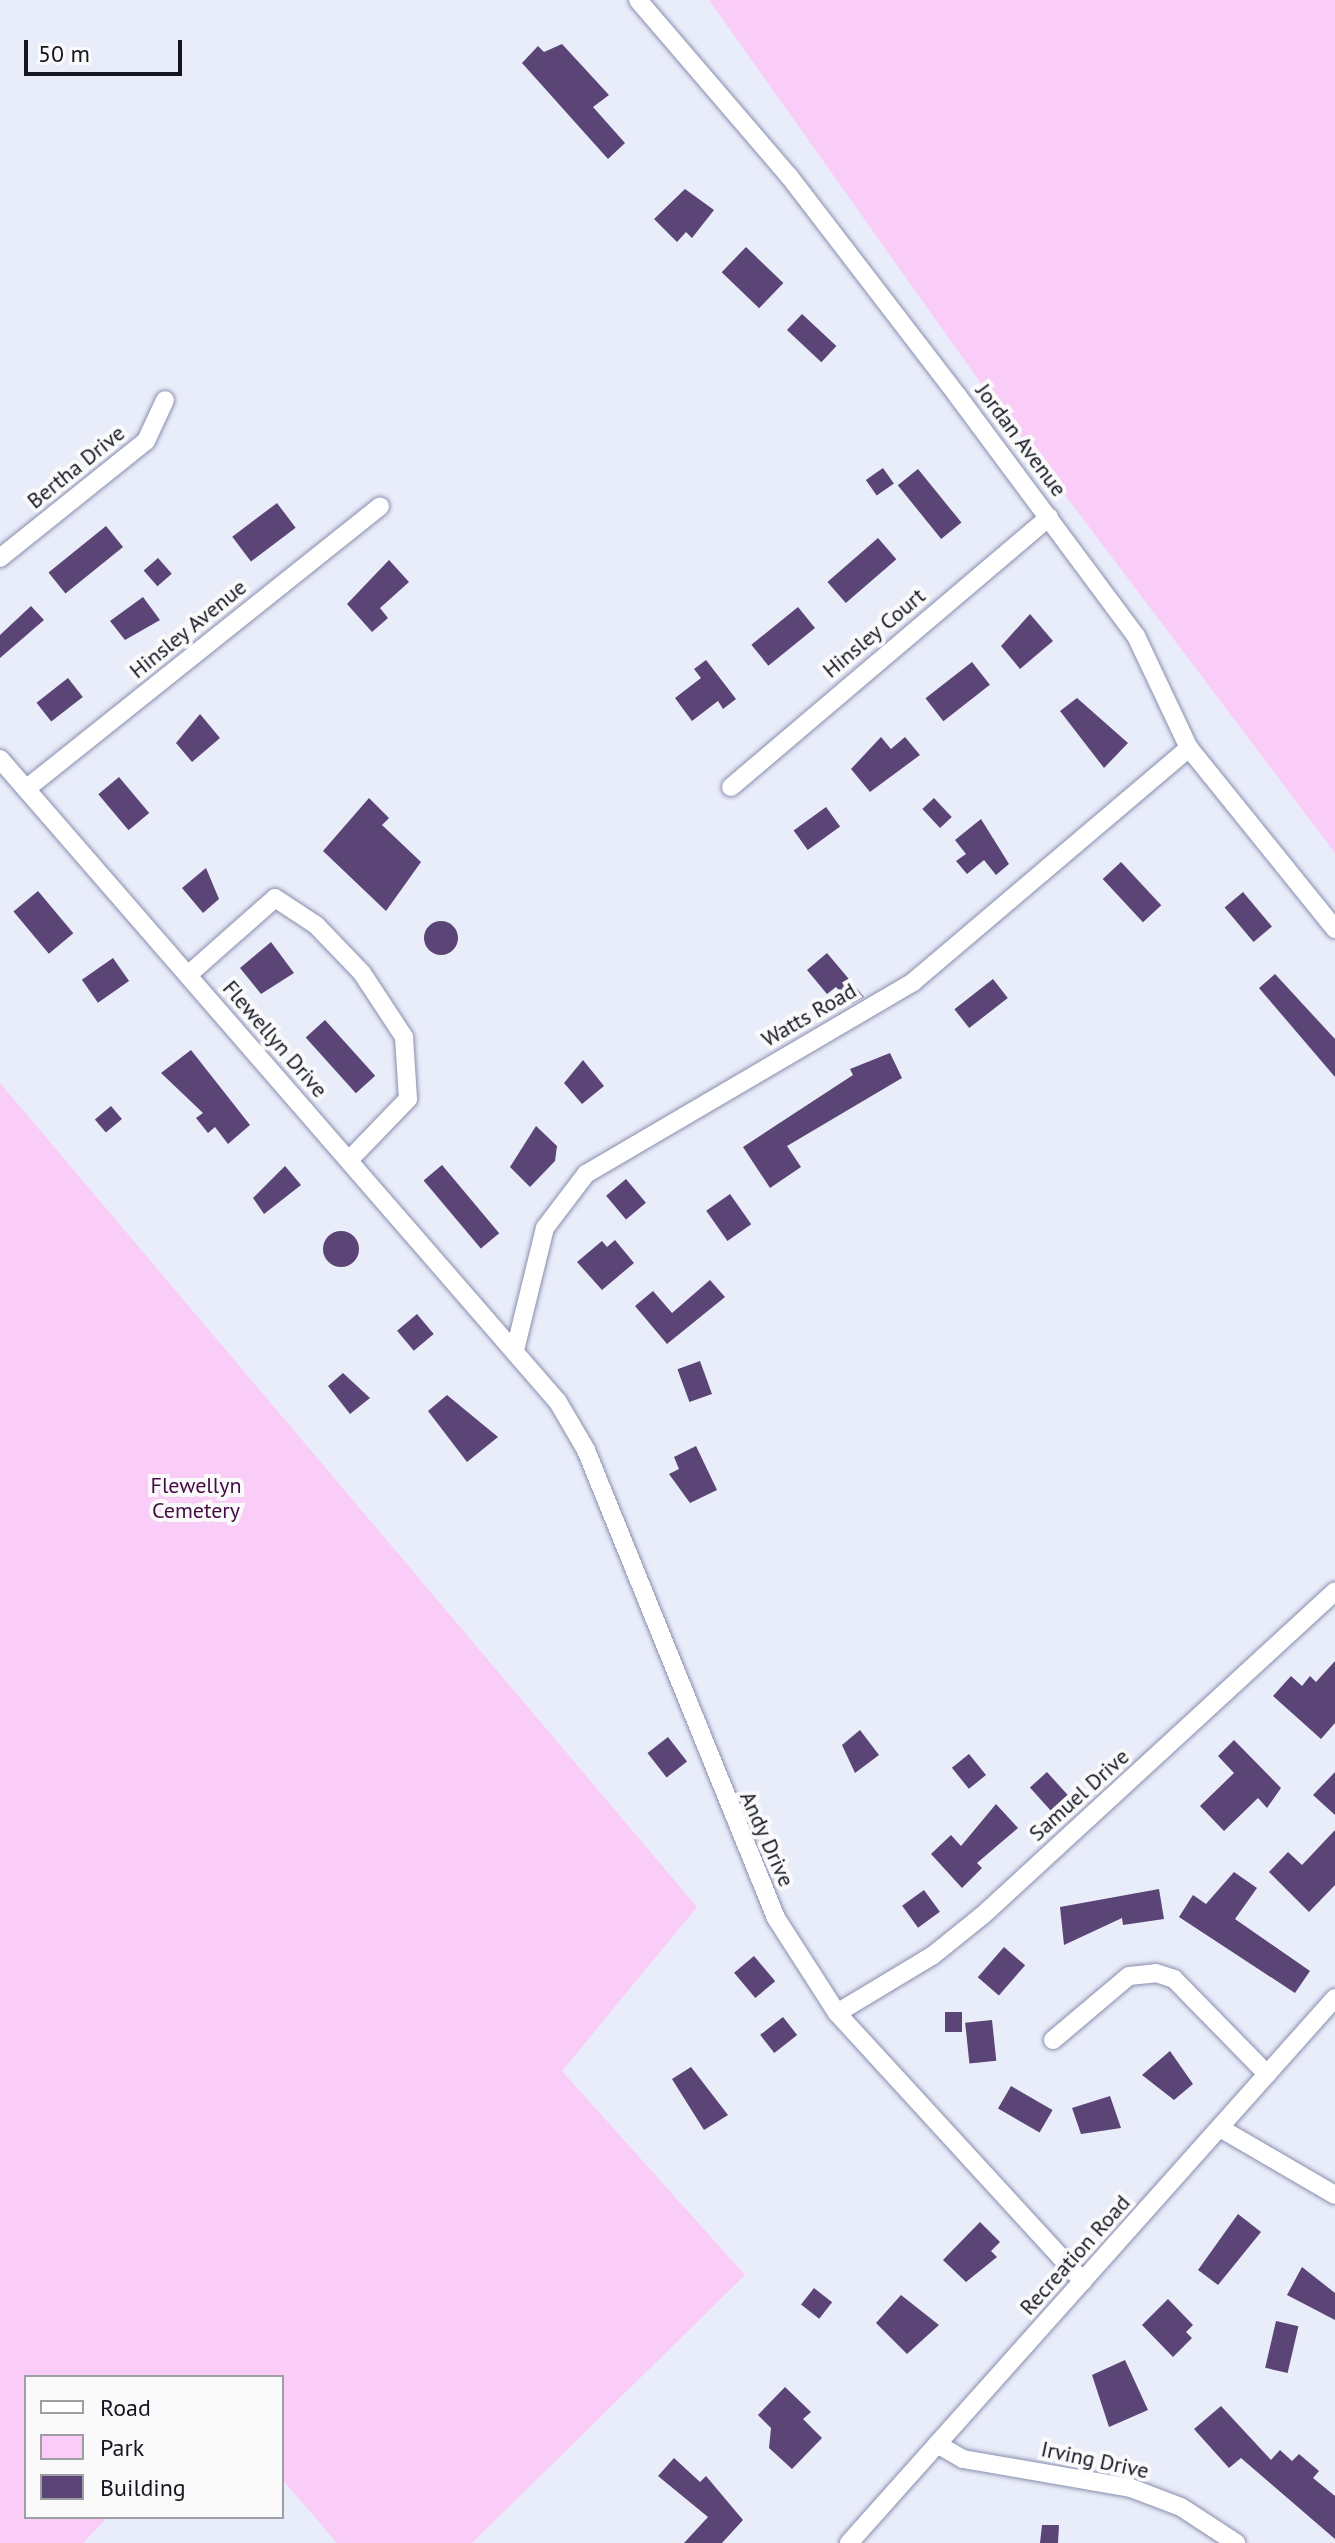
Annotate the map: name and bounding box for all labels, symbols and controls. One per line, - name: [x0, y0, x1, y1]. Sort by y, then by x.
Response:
- scale bar: [28, 24, 186, 74]
- text: 50 m: [38, 38, 90, 69]
- street label: Jordan Avenue: [970, 378, 1072, 502]
- street label: Bertha Drive: [22, 420, 130, 514]
- street label: Hinsley Avenue: [124, 573, 252, 685]
- street label: Hinsley Court: [817, 582, 931, 684]
- street label: Flewellyn Drive: [217, 975, 333, 1103]
- street label: Watts Road: [757, 977, 861, 1053]
- park label: Flewellyn Cemetery: [151, 1472, 241, 1524]
- street label: Samuel Drive: [1024, 1743, 1134, 1847]
- street label: Andy Drive: [734, 1787, 800, 1891]
- street label: Recreation Road: [1014, 2190, 1136, 2320]
- legend: [24, 2375, 284, 2519]
- text: Road: [100, 2392, 151, 2423]
- text: Park: [100, 2432, 144, 2463]
- street label: Irving Drive: [1039, 2436, 1151, 2484]
- text: Building: [100, 2472, 186, 2503]

